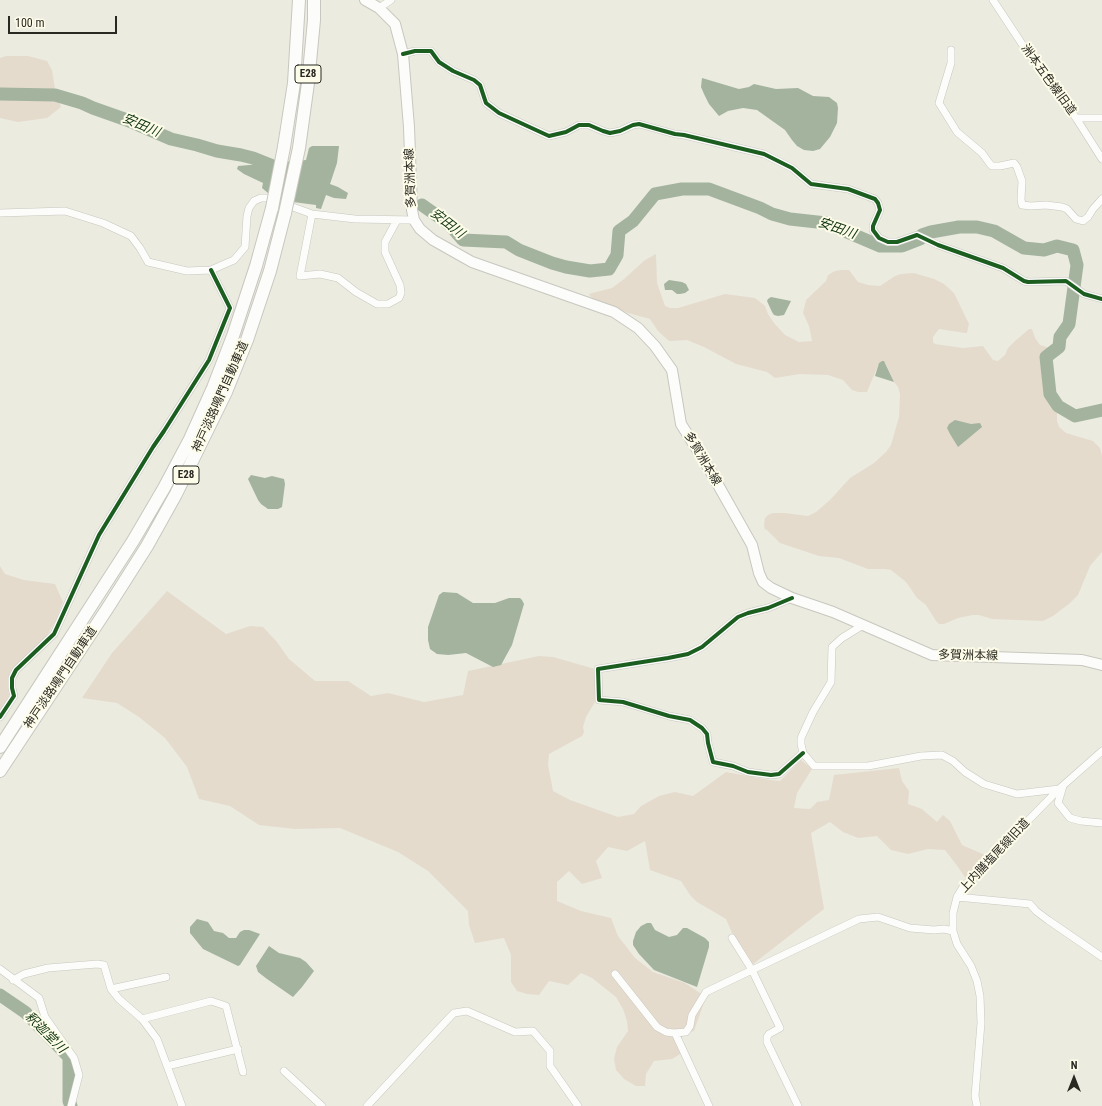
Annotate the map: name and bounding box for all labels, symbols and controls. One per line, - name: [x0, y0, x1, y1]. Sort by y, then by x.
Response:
- scale bar: [10, 8, 119, 34]
- text: 100 m: [15, 16, 45, 30]
- street label: 洲本五色線旧道: [1017, 42, 1079, 118]
- road number: E28: [295, 65, 321, 83]
- water label: 安田川: [120, 111, 162, 141]
- street label: 多賀洲本線: [403, 148, 419, 208]
- water label: 安田川: [427, 206, 467, 242]
- water label: 安田川: [816, 215, 858, 243]
- street label: 神戸淡路鳴門自動車道: [190, 339, 252, 455]
- street label: 多賀洲本線: [680, 430, 724, 488]
- road number: E28: [173, 466, 199, 484]
- street label: 神戸淡路鳴門自動車道: [21, 624, 101, 732]
- street label: 多賀洲本線: [938, 648, 998, 664]
- street label: 上内膳塩尾線旧道: [957, 816, 1033, 896]
- water label: 釈迦堂川: [21, 1009, 69, 1057]
- north arrow: [1054, 1058, 1094, 1098]
- text: N: [1071, 1059, 1077, 1072]

